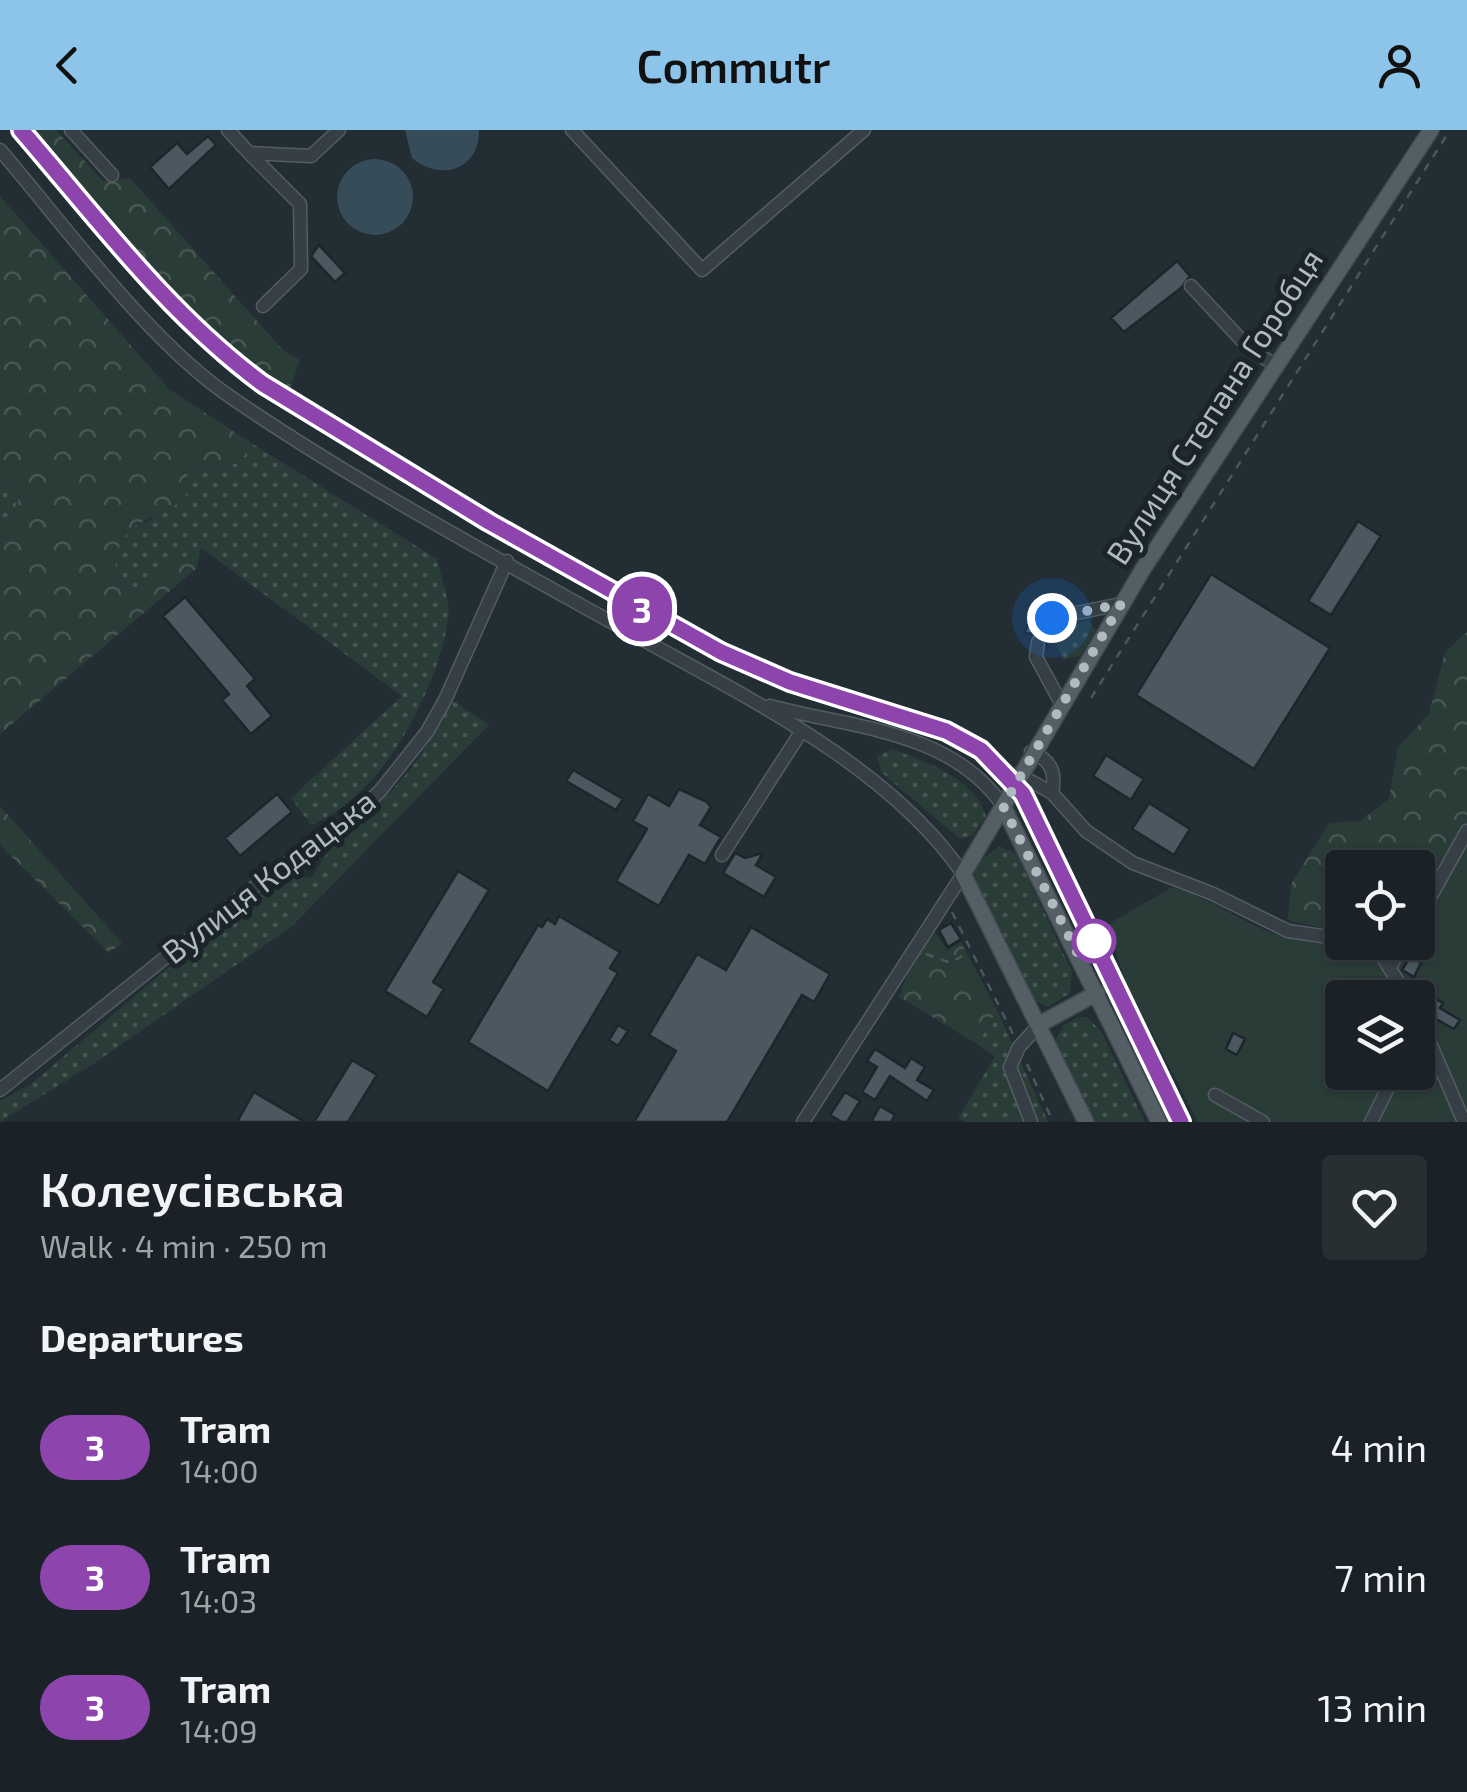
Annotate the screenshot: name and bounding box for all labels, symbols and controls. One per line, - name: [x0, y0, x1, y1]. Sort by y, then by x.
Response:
- icon: back: [40, 38, 95, 93]
- text: Commutr: [636, 38, 831, 92]
- icon: person: [1372, 38, 1427, 93]
- street label: Вулиця Степана Горобця: [1097, 241, 1330, 571]
- line badge: 3: [610, 576, 674, 642]
- text: 3: [632, 588, 652, 630]
- your location: [1027, 593, 1077, 643]
- street label: Вулиця Кодацька: [154, 781, 382, 971]
- map controls: [1325, 850, 1435, 1090]
- button: locate: [1325, 850, 1435, 960]
- unlabelled marker: [1073, 920, 1115, 962]
- button: layers: [1325, 980, 1435, 1090]
- button: heart: [1322, 1155, 1427, 1260]
- text: Колеусівська: [40, 1159, 345, 1217]
- text: Walk · 4 min · 250 m: [40, 1226, 328, 1264]
- text: Departures: [40, 1314, 244, 1360]
- text: Tram: [180, 1405, 271, 1451]
- text: 4 min: [1330, 1424, 1427, 1470]
- text: 3: [85, 1426, 105, 1468]
- text: 14:00: [180, 1451, 259, 1489]
- text: Tram: [180, 1535, 271, 1581]
- text: 7 min: [1334, 1554, 1427, 1600]
- text: 3: [85, 1556, 105, 1598]
- text: 14:03: [180, 1581, 257, 1619]
- text: Tram: [180, 1665, 271, 1711]
- text: 13 min: [1317, 1684, 1427, 1730]
- text: 3: [85, 1686, 105, 1728]
- text: 14:09: [180, 1711, 258, 1749]

